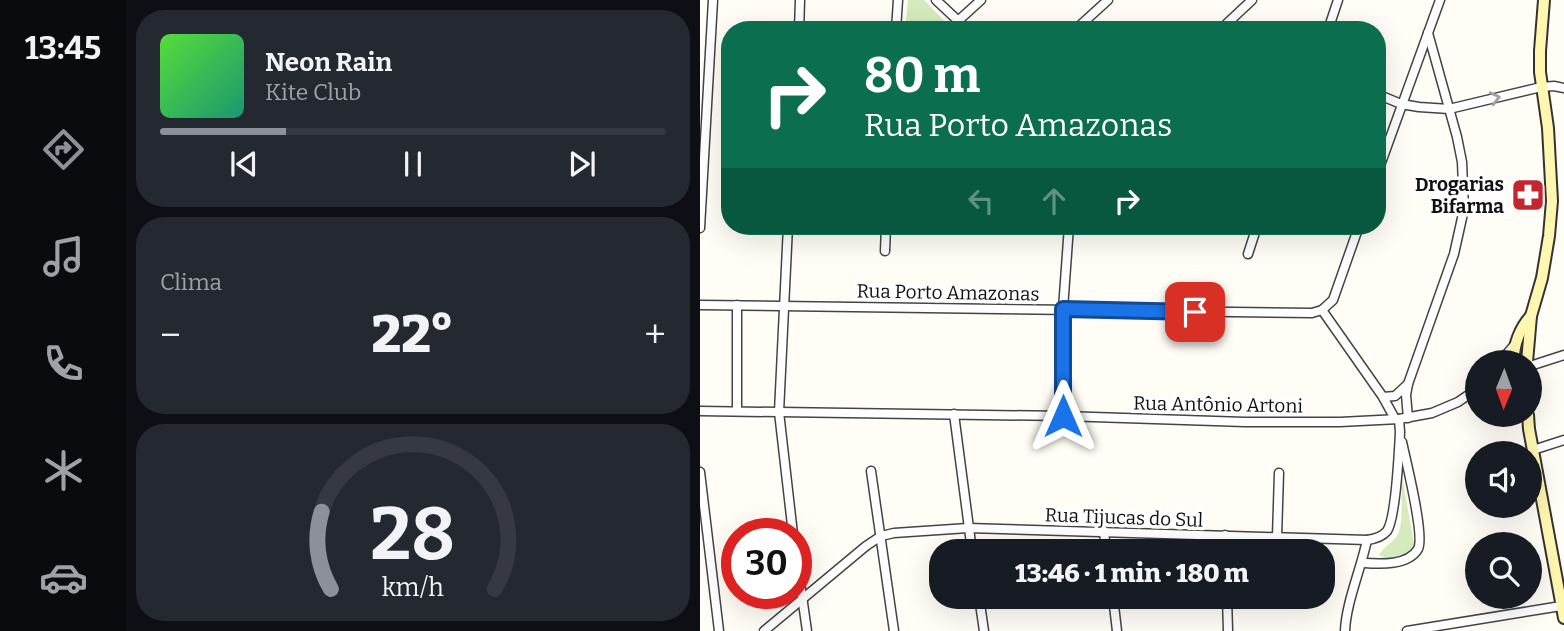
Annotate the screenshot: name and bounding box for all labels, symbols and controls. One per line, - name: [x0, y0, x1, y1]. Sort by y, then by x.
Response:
- text: 13:45: [25, 29, 101, 67]
- text: 80 m: [864, 46, 980, 105]
- text: Neon Rain: [265, 47, 392, 78]
- icon: right: [749, 49, 840, 140]
- text: Kite Club: [265, 78, 361, 106]
- one-way arrow: [1489, 92, 1501, 106]
- text: Rua Porto Amazonas: [864, 106, 1172, 144]
- icon: directions: [39, 125, 88, 174]
- icon: previous: [225, 145, 263, 183]
- icon: pause: [394, 145, 432, 183]
- icon: next: [563, 145, 601, 183]
- place label: Drogarias Bifarma: [1415, 173, 1504, 218]
- pharmacy icon: Drogarias Bifarma: [1509, 176, 1547, 214]
- icon: left: [962, 182, 1000, 220]
- icon: ahead: [1035, 182, 1073, 220]
- icon: right: [1108, 182, 1146, 220]
- icon: music: [39, 232, 88, 281]
- text: Clima: [160, 268, 222, 296]
- street label: Rua Porto Amazonas: [856, 279, 1040, 306]
- pin: [1165, 282, 1225, 342]
- icon: arrive: [1176, 293, 1214, 331]
- text: 22°: [371, 303, 454, 366]
- text: −: [160, 312, 181, 358]
- text: +: [644, 312, 666, 358]
- icon: phone: [39, 339, 88, 388]
- north arrow: [1465, 350, 1542, 427]
- map controls: [1465, 350, 1542, 609]
- position arrow: [1026, 379, 1100, 453]
- street label: Rua Antônio Artoni: [1133, 392, 1304, 417]
- button: sound: [1465, 441, 1542, 518]
- icon: climate: [39, 446, 88, 495]
- text: 28: [371, 491, 455, 578]
- street label: Rua Tijucas do Sul: [1044, 503, 1204, 532]
- speed limit sign: 30: [721, 518, 812, 609]
- button: search: [1465, 532, 1542, 609]
- icon: car: [39, 553, 88, 602]
- text: 13:46 · 1 min · 180 m: [1015, 558, 1249, 589]
- text: km/h: [382, 572, 444, 602]

